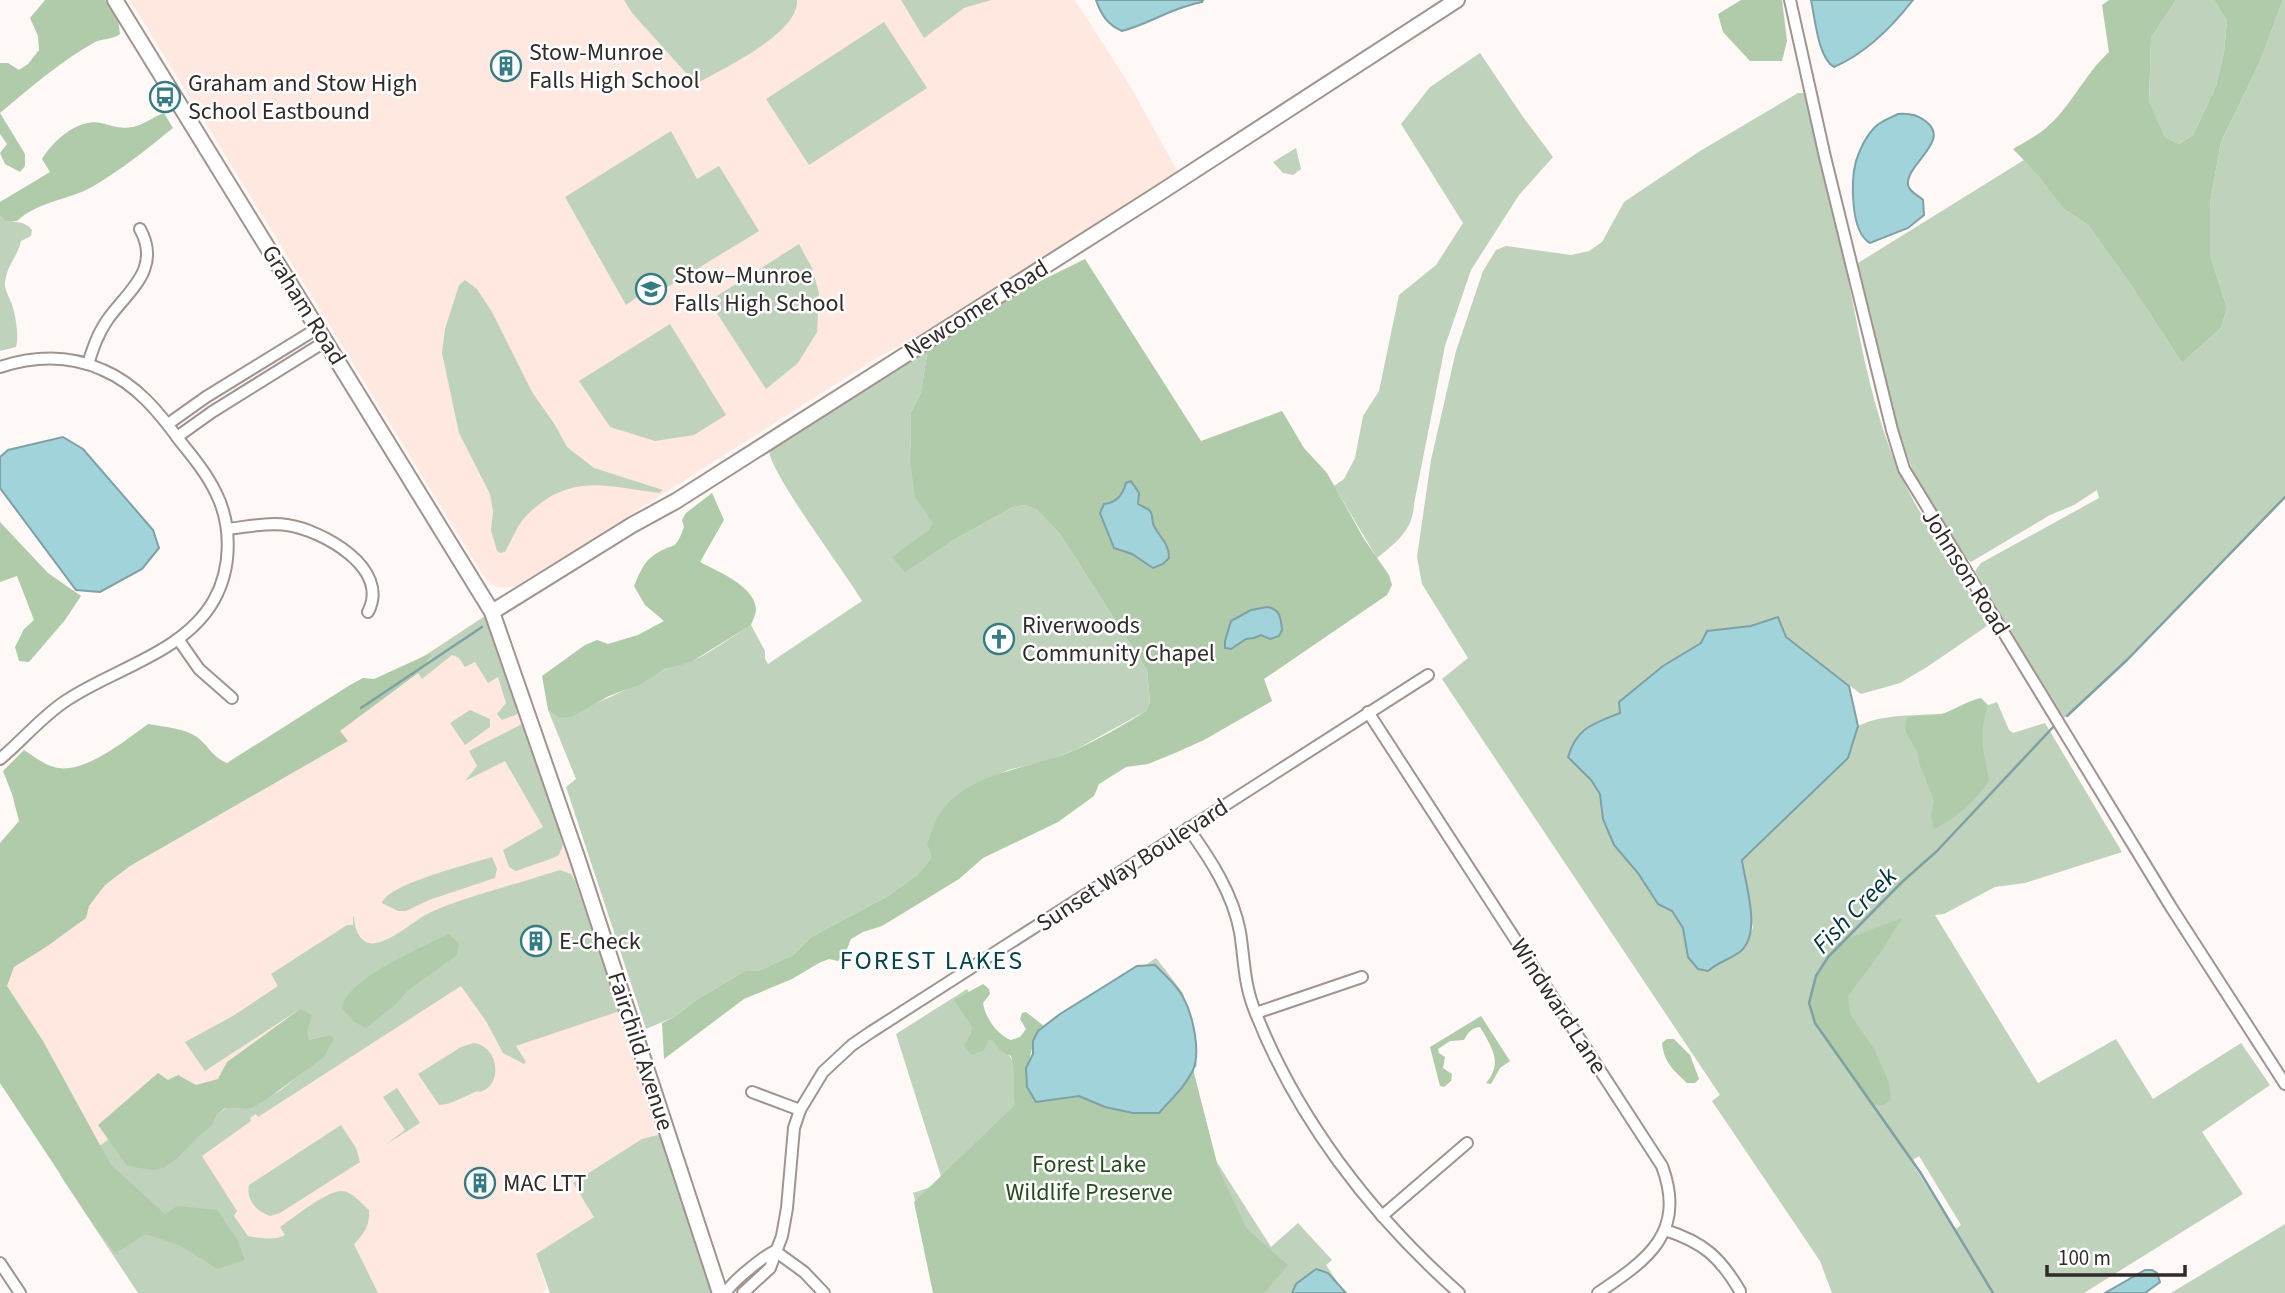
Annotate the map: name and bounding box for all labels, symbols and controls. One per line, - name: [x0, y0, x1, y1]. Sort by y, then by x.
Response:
- place label: Stow-Munroe Falls High School: [529, 35, 700, 98]
- building icon: Stow-Munroe Falls High School: [489, 49, 523, 83]
- place label: Graham and Stow High School Eastbound: [188, 66, 418, 129]
- bus stop icon: Graham and Stow High School Eastbound: [148, 80, 182, 114]
- street label: Graham Road: [253, 238, 354, 372]
- street label: Newcomer Road: [897, 251, 1055, 368]
- place label: Stow–Munroe Falls High School: [674, 258, 845, 321]
- school or university icon: Stow–Munroe Falls High School: [634, 272, 668, 306]
- street label: Johnson Road: [1913, 502, 2018, 642]
- place label: Riverwoods Community Chapel: [1022, 608, 1215, 671]
- church icon: Riverwoods Community Chapel: [982, 622, 1016, 656]
- street label: Sunset Way Boulevard: [1029, 790, 1235, 941]
- water label: Fish Creek: [1804, 858, 1906, 962]
- building icon: E-Check: [519, 924, 553, 958]
- place label: E-Check: [559, 924, 641, 959]
- street label: Windward Lane: [1502, 932, 1616, 1081]
- district label: FOREST LAKES: [840, 942, 1024, 979]
- street label: Fairchild Avenue: [598, 967, 683, 1135]
- park label: Forest Lake Wildlife Preserve: [1005, 1147, 1173, 1210]
- building icon: MAC LTT: [463, 1166, 497, 1200]
- place label: MAC LTT: [503, 1166, 586, 1201]
- scale bar: [2047, 1234, 2185, 1278]
- text: 100 m: [2058, 1243, 2111, 1273]

